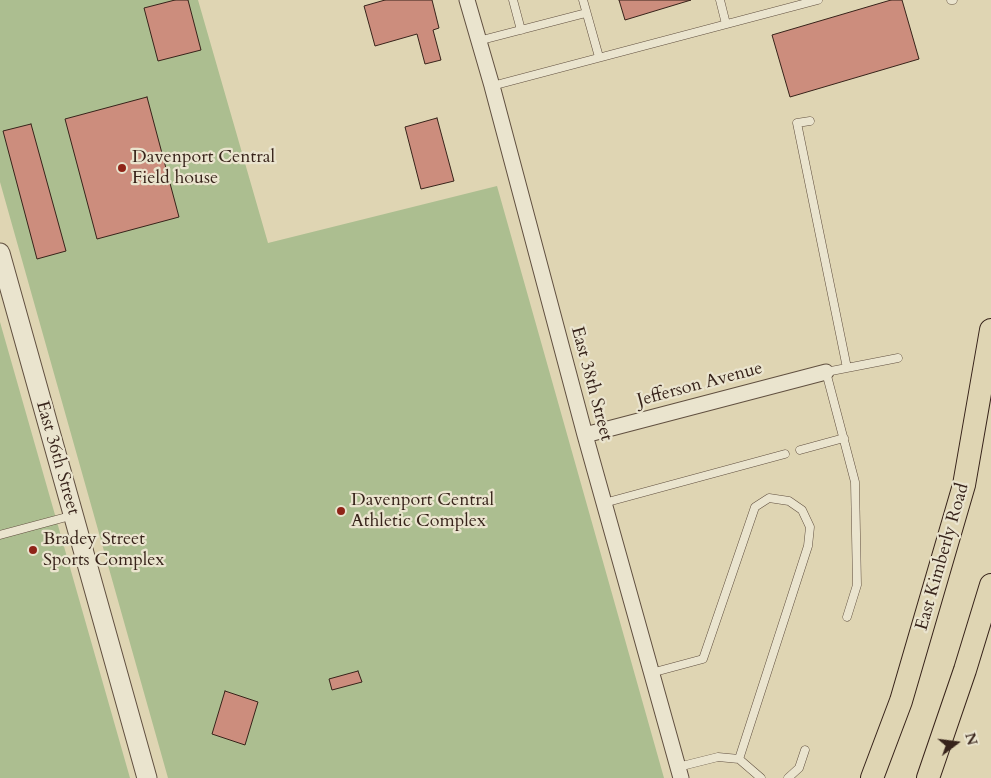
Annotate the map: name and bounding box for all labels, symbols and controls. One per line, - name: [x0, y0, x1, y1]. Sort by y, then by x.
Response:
- place label: Davenport Central Field house: [132, 147, 275, 190]
- marker: Davenport Central Field house: [116, 162, 128, 174]
- street label: East 38th Street: [565, 324, 617, 444]
- street label: Jefferson Avenue: [635, 358, 765, 412]
- street label: East 36th Street: [30, 399, 84, 517]
- street label: East Kimberly Road: [912, 481, 974, 633]
- place label: Davenport Central Athletic Complex: [351, 490, 494, 532]
- marker: Davenport Central Athletic Complex: [335, 505, 347, 517]
- place label: Bradey Street Sports Complex: [43, 529, 164, 572]
- marker: Bradey Street Sports Complex: [27, 544, 39, 556]
- north arrow: [931, 718, 981, 768]
- text: N: [960, 731, 982, 747]

